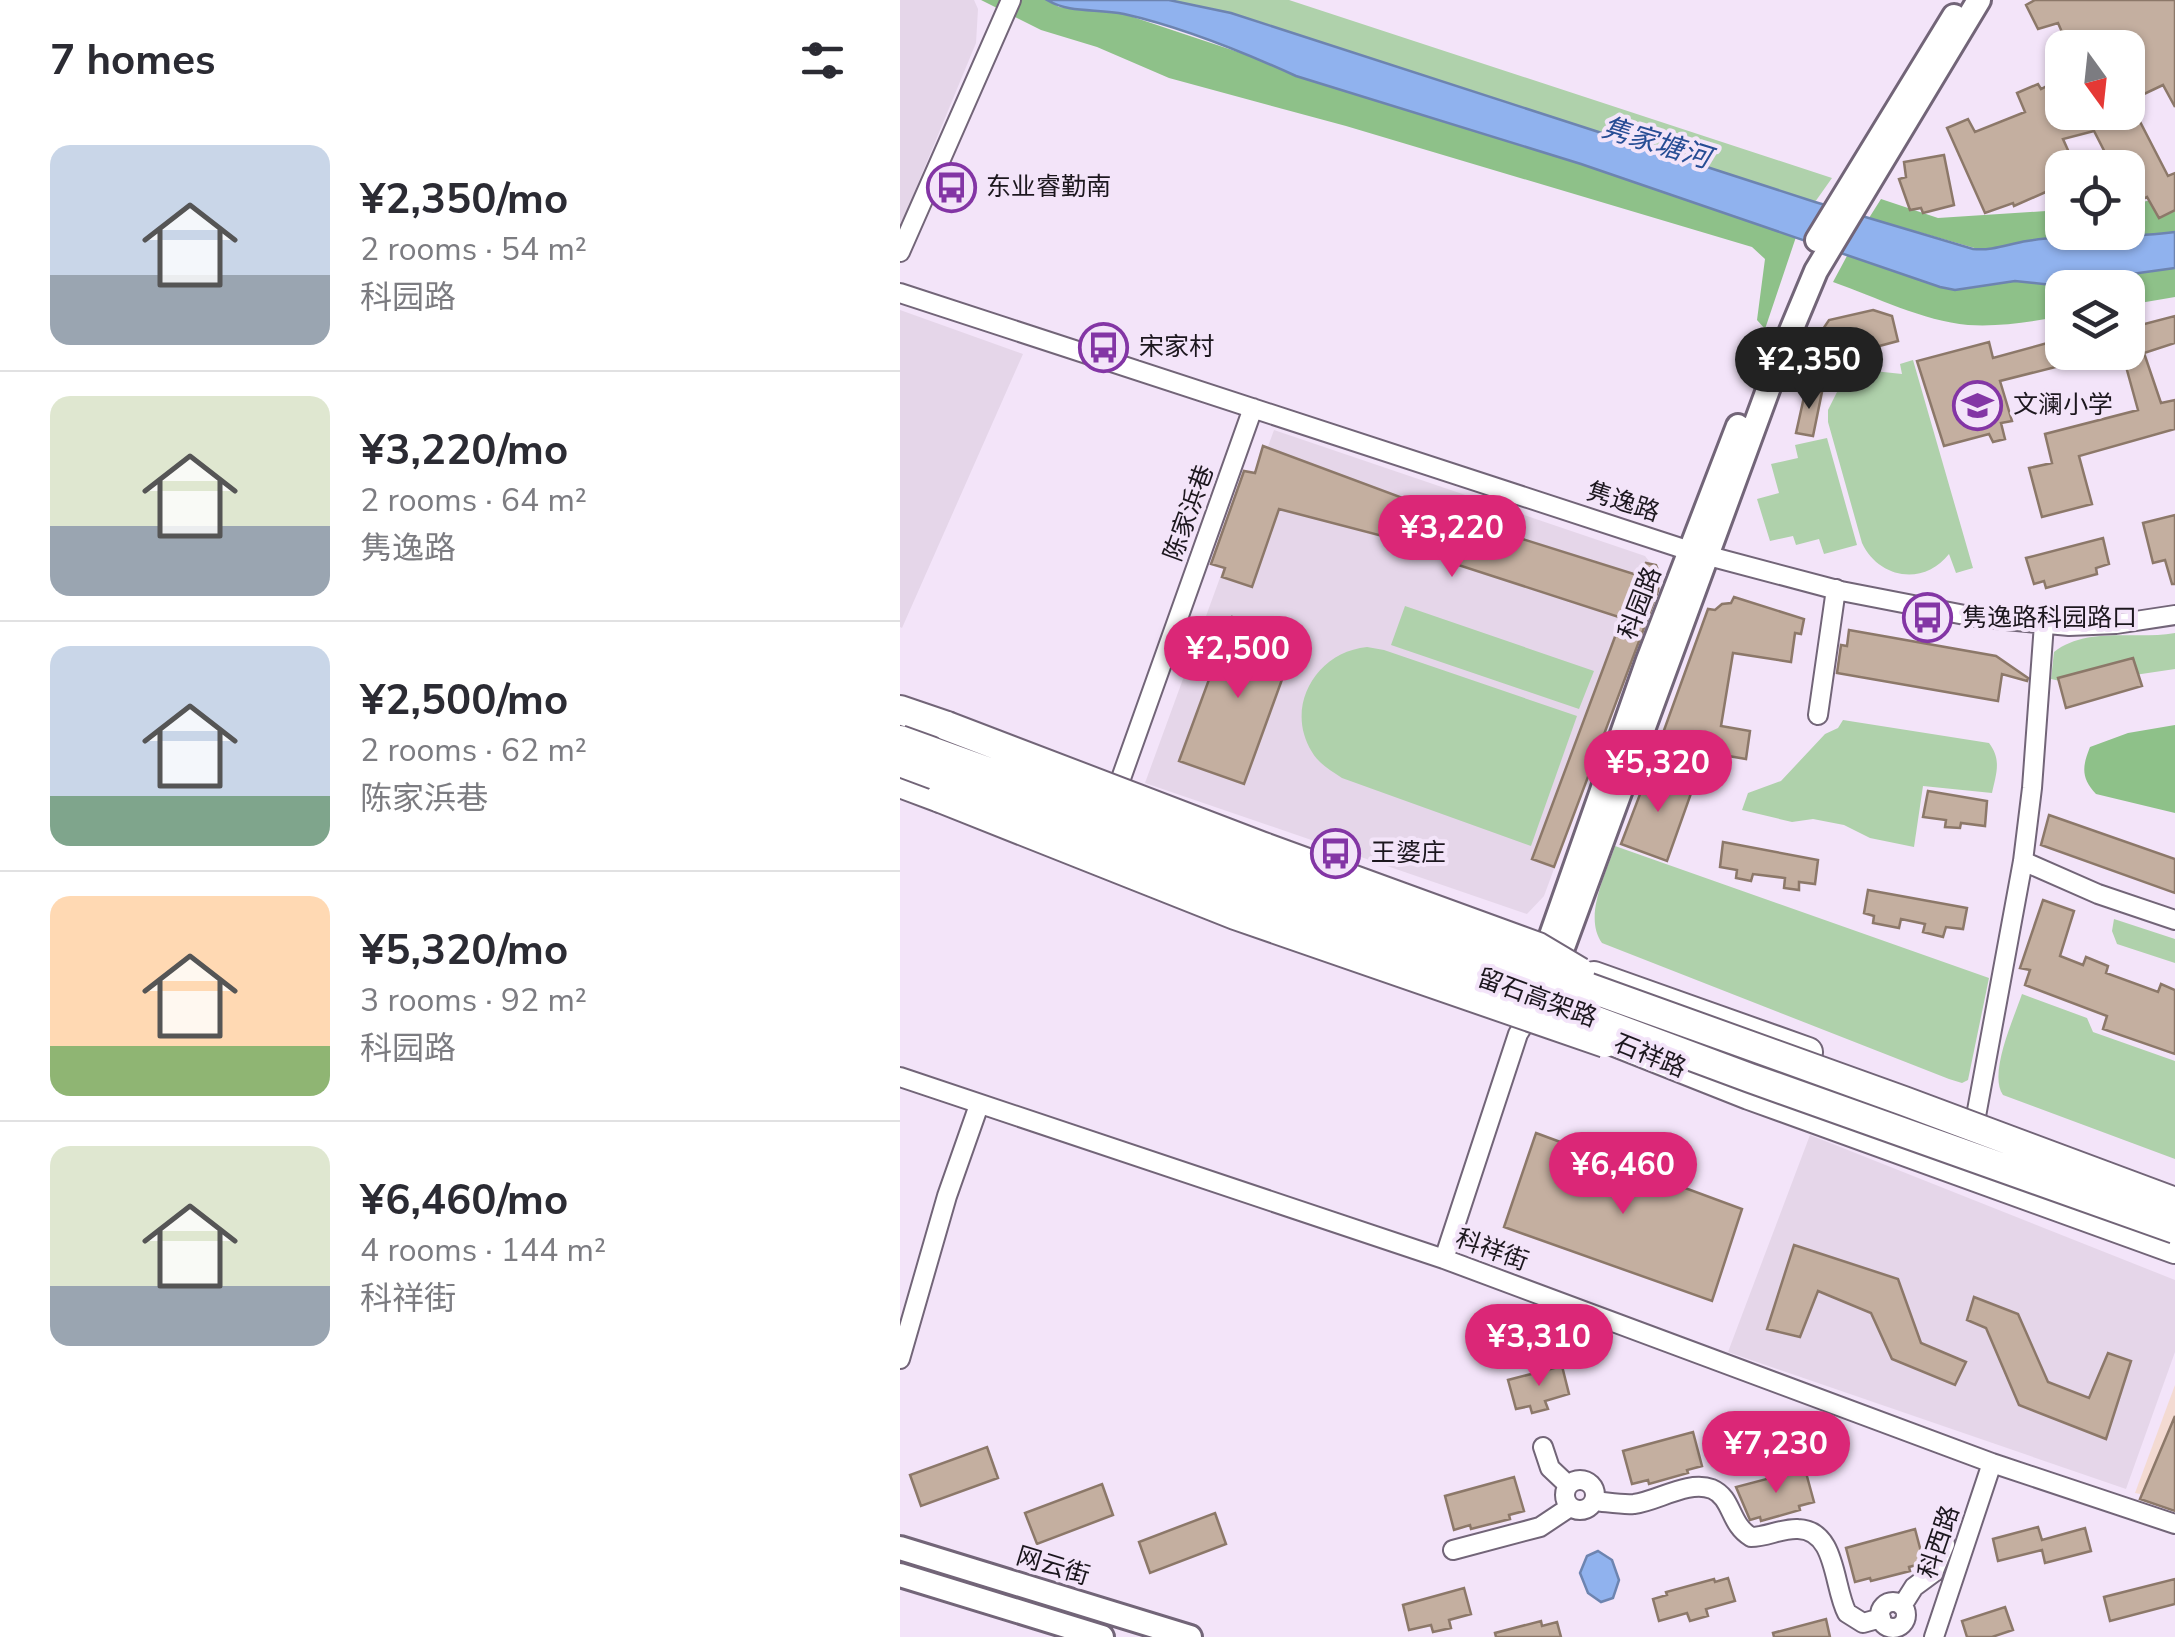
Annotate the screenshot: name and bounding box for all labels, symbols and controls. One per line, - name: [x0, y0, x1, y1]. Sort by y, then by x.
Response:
- north arrow: [2045, 30, 2145, 130]
- map controls: [2045, 30, 2145, 370]
- text: 7 homes: [50, 32, 215, 89]
- icon: filters: [795, 33, 850, 88]
- water label: 隽家塘河: [1597, 108, 1720, 179]
- button: locate: [2045, 150, 2145, 250]
- bus stop icon: 东业睿勤南: [925, 161, 977, 213]
- place label: 东业睿勤南: [986, 170, 1111, 204]
- text: ¥2,350/mo: [360, 171, 568, 228]
- icon: home: [130, 185, 250, 305]
- text: 2 rooms · 54 m²: [360, 228, 587, 271]
- button: layers: [2045, 270, 2145, 370]
- text: 科园路: [360, 276, 456, 319]
- bus stop icon: 宋家村: [1078, 321, 1130, 373]
- pin: ¥2,350: [1728, 327, 1890, 412]
- place label: 宋家村: [1139, 330, 1214, 364]
- text: ¥2,350: [1757, 338, 1861, 381]
- school or university icon: 文澜小学: [1952, 379, 2004, 431]
- place label: 文澜小学: [2013, 388, 2113, 422]
- text: ¥3,220/mo: [360, 422, 568, 479]
- icon: home: [130, 436, 250, 556]
- street label: 陈家浜巷: [1156, 460, 1222, 566]
- street label: 隽逸路: [1582, 474, 1664, 530]
- text: 2 rooms · 64 m²: [360, 479, 587, 522]
- pin: ¥3,220: [1371, 495, 1533, 580]
- text: ¥3,220: [1400, 506, 1504, 549]
- text: 隽逸路: [360, 527, 456, 570]
- street label: 科园路: [1611, 562, 1669, 644]
- bus stop icon: 隽逸路科园路口: [1901, 592, 1953, 644]
- place label: 隽逸路科园路口: [1962, 601, 2137, 635]
- pin: ¥2,500: [1157, 616, 1319, 701]
- text: ¥2,500: [1186, 627, 1290, 670]
- text: ¥2,500/mo: [360, 672, 568, 729]
- icon: home: [130, 686, 250, 806]
- text: 2 rooms · 62 m²: [360, 729, 587, 772]
- pin: ¥5,320: [1577, 730, 1739, 815]
- text: ¥5,320: [1606, 741, 1710, 784]
- text: 陈家浜巷: [360, 777, 488, 820]
- bus stop icon: 王婆庄: [1310, 827, 1362, 879]
- place label: 王婆庄: [1371, 836, 1446, 870]
- text: ¥5,320/mo: [360, 922, 568, 979]
- icon: home: [130, 936, 250, 1056]
- street label: 留石高架路: [1472, 961, 1602, 1035]
- text: 3 rooms · 92 m²: [360, 979, 587, 1022]
- street label: 石祥路: [1609, 1026, 1691, 1086]
- text: 科园路: [360, 1027, 456, 1070]
- pin: ¥6,460: [1542, 1132, 1704, 1217]
- text: ¥6,460: [1571, 1143, 1675, 1186]
- text: ¥6,460/mo: [360, 1172, 568, 1229]
- icon: home: [130, 1186, 250, 1306]
- street label: 科祥街: [1451, 1221, 1533, 1279]
- text: 4 rooms · 144 m²: [360, 1229, 606, 1272]
- text: 科祥街: [360, 1277, 456, 1320]
- pin: ¥3,310: [1458, 1304, 1620, 1389]
- text: ¥3,310: [1487, 1315, 1591, 1358]
- pin: ¥7,230: [1695, 1411, 1857, 1496]
- text: ¥7,230: [1724, 1422, 1828, 1465]
- street label: 科西路: [1911, 1501, 1967, 1583]
- street label: 网云街: [1012, 1539, 1094, 1593]

